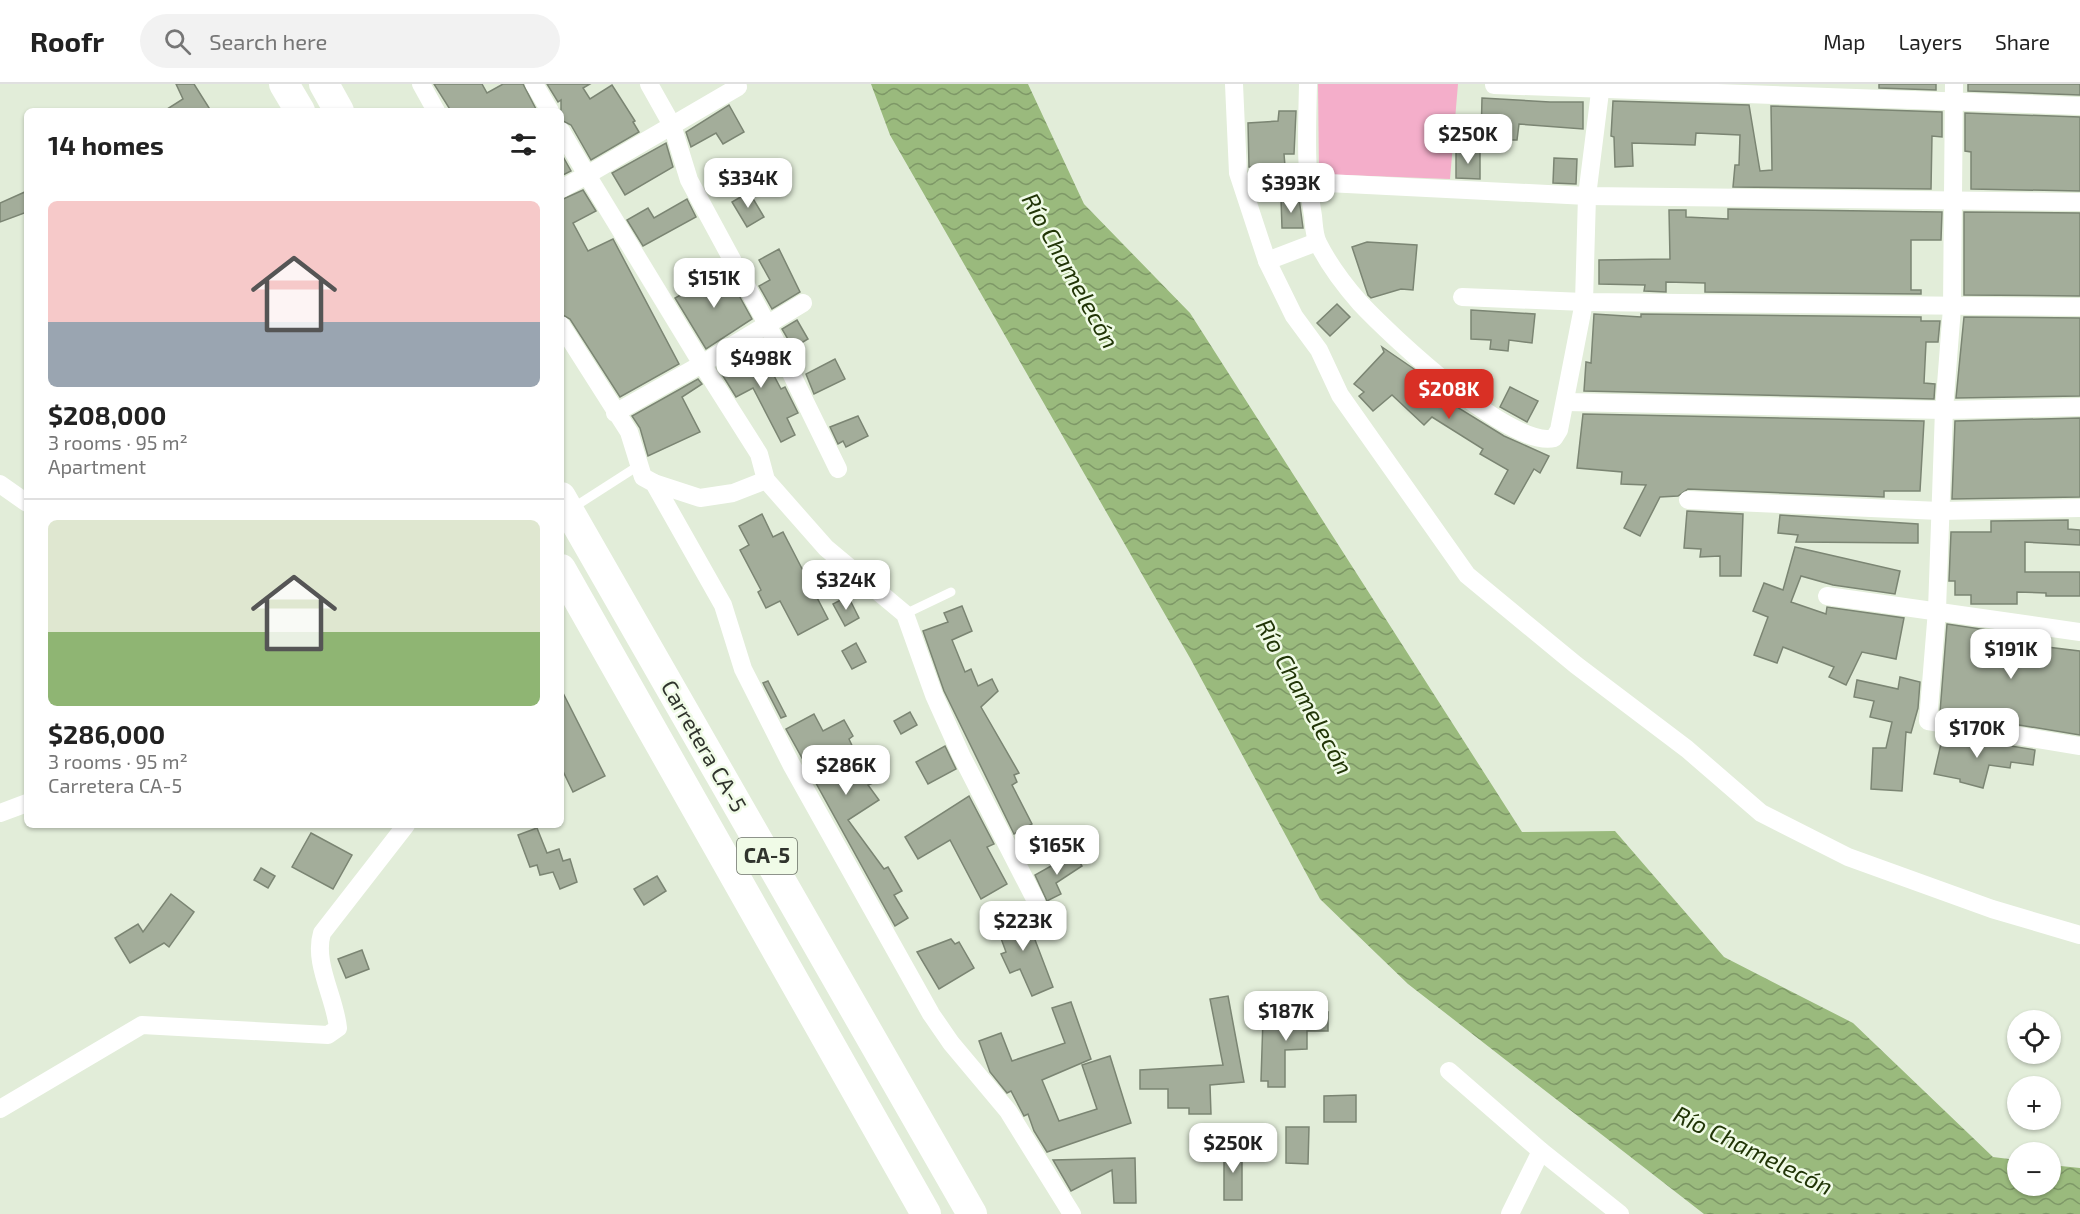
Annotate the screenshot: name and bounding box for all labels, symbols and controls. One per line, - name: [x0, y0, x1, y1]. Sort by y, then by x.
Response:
- search box: [140, 14, 560, 68]
- text: Roofr: [30, 24, 104, 58]
- icon: search: [161, 25, 194, 58]
- text: Search here: [209, 28, 327, 54]
- text: Map: [1823, 29, 1865, 54]
- text: Layers: [1898, 29, 1962, 54]
- text: Share: [1995, 29, 2050, 54]
- pin: $250K: [1426, 114, 1510, 165]
- text: $250K: [1438, 121, 1498, 145]
- icon: filters: [507, 128, 540, 161]
- text: 14 homes: [48, 129, 164, 160]
- pin: $334K: [706, 158, 790, 209]
- pin: $393K: [1249, 163, 1333, 214]
- text: $334K: [718, 165, 778, 189]
- text: $393K: [1262, 170, 1320, 194]
- water label: Río Chamelecón: [1017, 187, 1126, 353]
- icon: home: [240, 240, 348, 348]
- pin: $151K: [672, 258, 756, 309]
- text: $151K: [688, 265, 740, 289]
- pin: $498K: [719, 338, 803, 389]
- text: $498K: [730, 345, 792, 369]
- pin: $208K: [1407, 369, 1491, 420]
- text: $208K: [1419, 376, 1479, 400]
- text: $208,000: [48, 399, 166, 430]
- text: 3 rooms · 95 m²: [48, 430, 188, 454]
- text: Apartment: [48, 454, 146, 478]
- icon: home: [240, 559, 348, 667]
- pin: $324K: [804, 560, 888, 611]
- text: $324K: [816, 567, 876, 591]
- water label: Río Chamelecón: [1251, 613, 1360, 779]
- pin: $191K: [1969, 629, 2053, 680]
- text: $191K: [1984, 636, 2038, 660]
- street label: Carretera CA-5: [657, 675, 753, 816]
- pin: $170K: [1935, 708, 2019, 759]
- text: $170K: [1949, 715, 2005, 739]
- text: $286,000: [48, 718, 165, 749]
- pin: $286K: [804, 745, 888, 796]
- text: 3 rooms · 95 m²: [48, 749, 188, 773]
- text: $286K: [816, 752, 876, 776]
- text: Carretera CA-5: [48, 773, 182, 797]
- pin: $165K: [1015, 825, 1099, 876]
- text: $165K: [1029, 832, 1085, 856]
- road number: CA-5: [737, 838, 797, 874]
- pin: $223K: [981, 901, 1065, 952]
- text: $223K: [994, 908, 1052, 932]
- pin: $187K: [1244, 991, 1328, 1042]
- text: $187K: [1258, 998, 1314, 1022]
- map controls: [2007, 1010, 2061, 1196]
- button: locate: [2007, 1010, 2061, 1064]
- button: +: [2007, 1076, 2061, 1130]
- water label: Río Chamelecón: [1669, 1099, 1838, 1201]
- pin: $250K: [1191, 1123, 1275, 1174]
- text: $250K: [1203, 1130, 1263, 1154]
- button: −: [2007, 1142, 2061, 1196]

